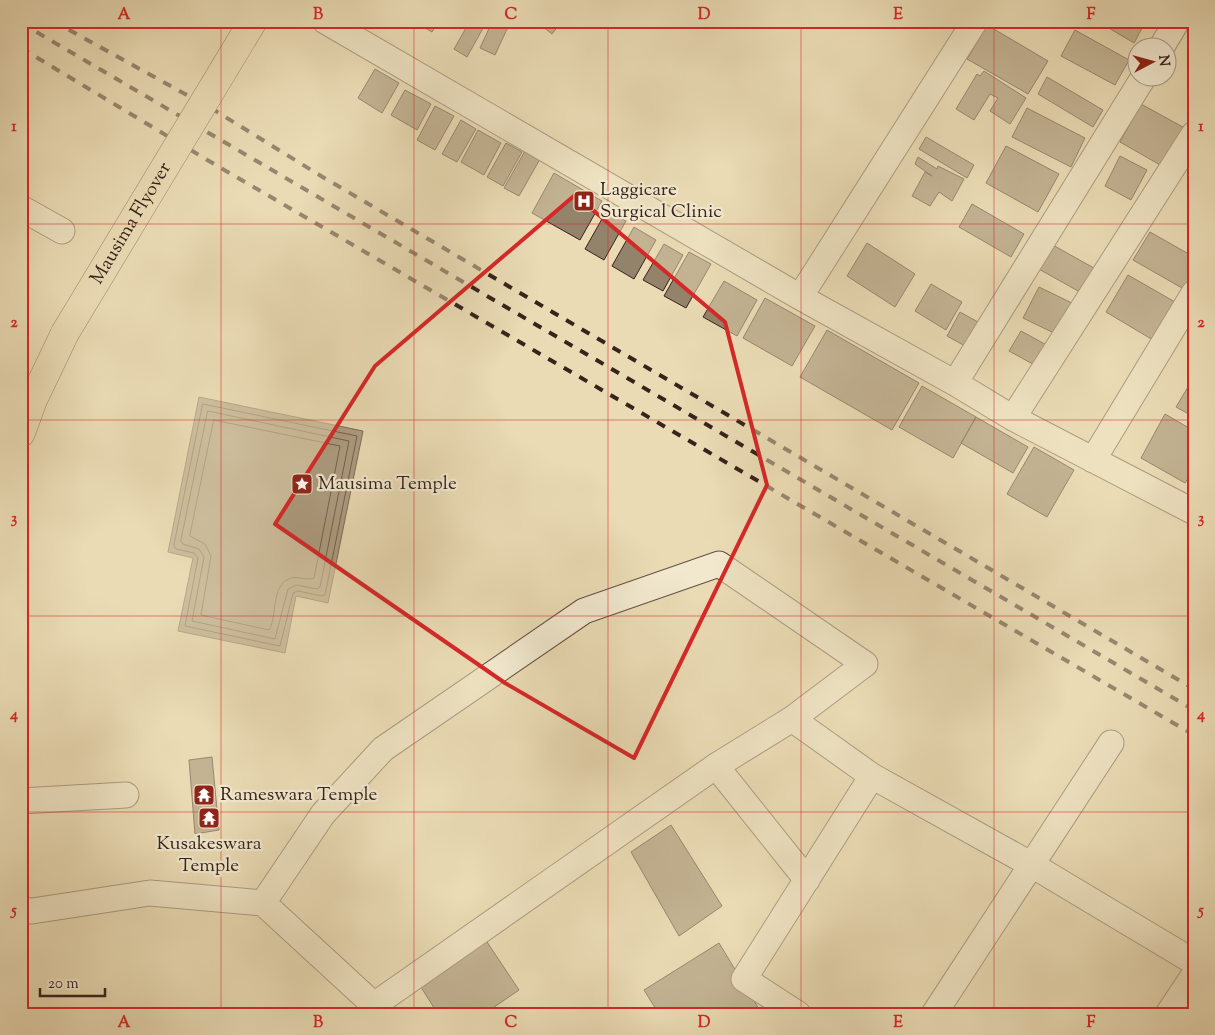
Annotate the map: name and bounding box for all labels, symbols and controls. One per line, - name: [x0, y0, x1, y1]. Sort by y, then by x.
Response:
- text: A: [118, 4, 131, 27]
- text: B: [313, 4, 323, 27]
- text: C: [505, 4, 518, 27]
- text: D: [698, 4, 711, 27]
- text: E: [893, 4, 903, 27]
- text: F: [1087, 4, 1096, 27]
- north arrow: [1128, 38, 1178, 88]
- text: N: [1152, 54, 1173, 67]
- text: 1: [11, 116, 17, 139]
- text: 1: [1198, 116, 1204, 139]
- street label: Mausima Flyover: [84, 157, 178, 290]
- place label: Laggicare Surgical Clinic: [600, 177, 722, 226]
- hospital icon: Laggicare Surgical Clinic: [572, 189, 596, 213]
- text: 2: [10, 312, 18, 335]
- text: 2: [1197, 312, 1205, 335]
- place label: Mausima Temple: [318, 471, 457, 498]
- place icon: Mausima Temple: [290, 472, 314, 496]
- text: 3: [11, 508, 18, 531]
- text: 3: [1198, 508, 1205, 531]
- text: 4: [9, 704, 18, 727]
- text: 4: [1196, 704, 1205, 727]
- place label: Rameswara Temple: [220, 782, 378, 809]
- temple icon: Rameswara Temple: [192, 783, 216, 807]
- temple icon: Kusakeswara Temple: [197, 806, 221, 830]
- place label: Kusakeswara Temple: [156, 831, 262, 880]
- text: 5: [9, 900, 17, 923]
- text: 5: [1196, 900, 1204, 923]
- scale bar: [40, 965, 105, 997]
- text: 20 m: [48, 974, 79, 995]
- text: A: [118, 1012, 131, 1035]
- text: B: [313, 1012, 323, 1035]
- text: C: [505, 1012, 518, 1035]
- text: D: [698, 1012, 711, 1035]
- text: E: [893, 1012, 903, 1035]
- text: F: [1087, 1012, 1096, 1035]

